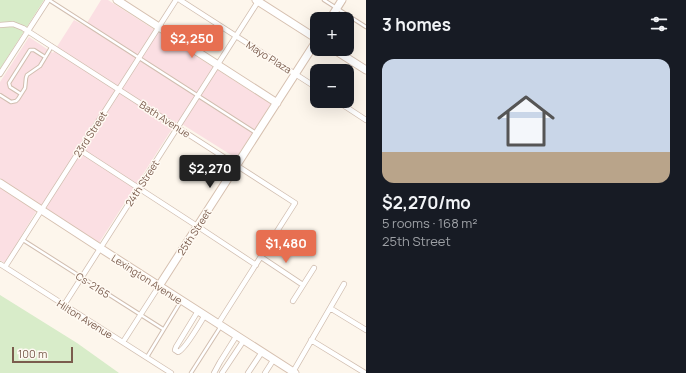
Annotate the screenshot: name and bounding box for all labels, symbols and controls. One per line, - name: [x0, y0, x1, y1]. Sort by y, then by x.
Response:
- map controls: [310, 12, 354, 108]
- button: +: [310, 12, 354, 56]
- text: 3 homes: [382, 13, 451, 36]
- icon: filters: [648, 13, 670, 35]
- pin: $2,250: [159, 25, 225, 59]
- text: $2,250: [170, 29, 214, 47]
- street label: Mayo Plaza: [244, 38, 294, 76]
- button: −: [310, 64, 354, 108]
- icon: home: [490, 85, 562, 157]
- street label: Bath Avenue: [137, 97, 193, 141]
- street label: 23rd Street: [70, 108, 110, 160]
- pin: $2,270: [177, 155, 243, 189]
- street label: 24th Street: [122, 157, 162, 209]
- text: $2,270: [188, 159, 232, 177]
- text: $2,270/mo: [382, 191, 471, 214]
- street label: 25th Street: [174, 206, 214, 258]
- text: 5 rooms · 168 m²: [382, 214, 478, 232]
- pin: $1,480: [253, 230, 319, 264]
- text: 25th Street: [382, 232, 451, 250]
- text: $1,480: [265, 234, 307, 252]
- street label: Lexington Avenue: [109, 251, 185, 307]
- street label: Cs-2165: [73, 269, 113, 301]
- street label: Hilton Avenue: [54, 296, 116, 342]
- scale bar: [12, 345, 73, 364]
- text: 100 m: [18, 346, 47, 361]

